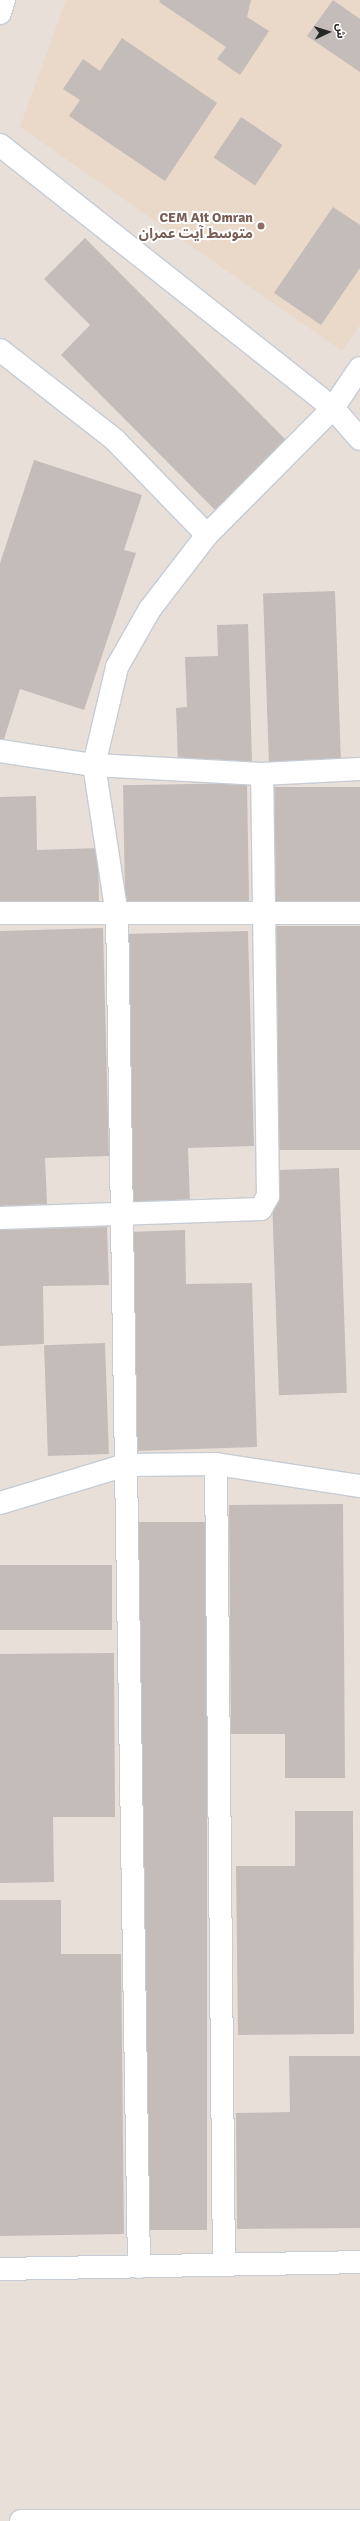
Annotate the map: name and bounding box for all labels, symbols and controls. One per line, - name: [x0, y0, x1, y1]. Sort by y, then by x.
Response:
- north arrow: [308, 12, 348, 52]
- text: ش: [333, 23, 347, 39]
- place label: CEM Ait Omran متوسط آيت عمران: [139, 210, 253, 242]
- marker: CEM Ait Omran متوسط آيت عمران: [256, 221, 266, 231]

